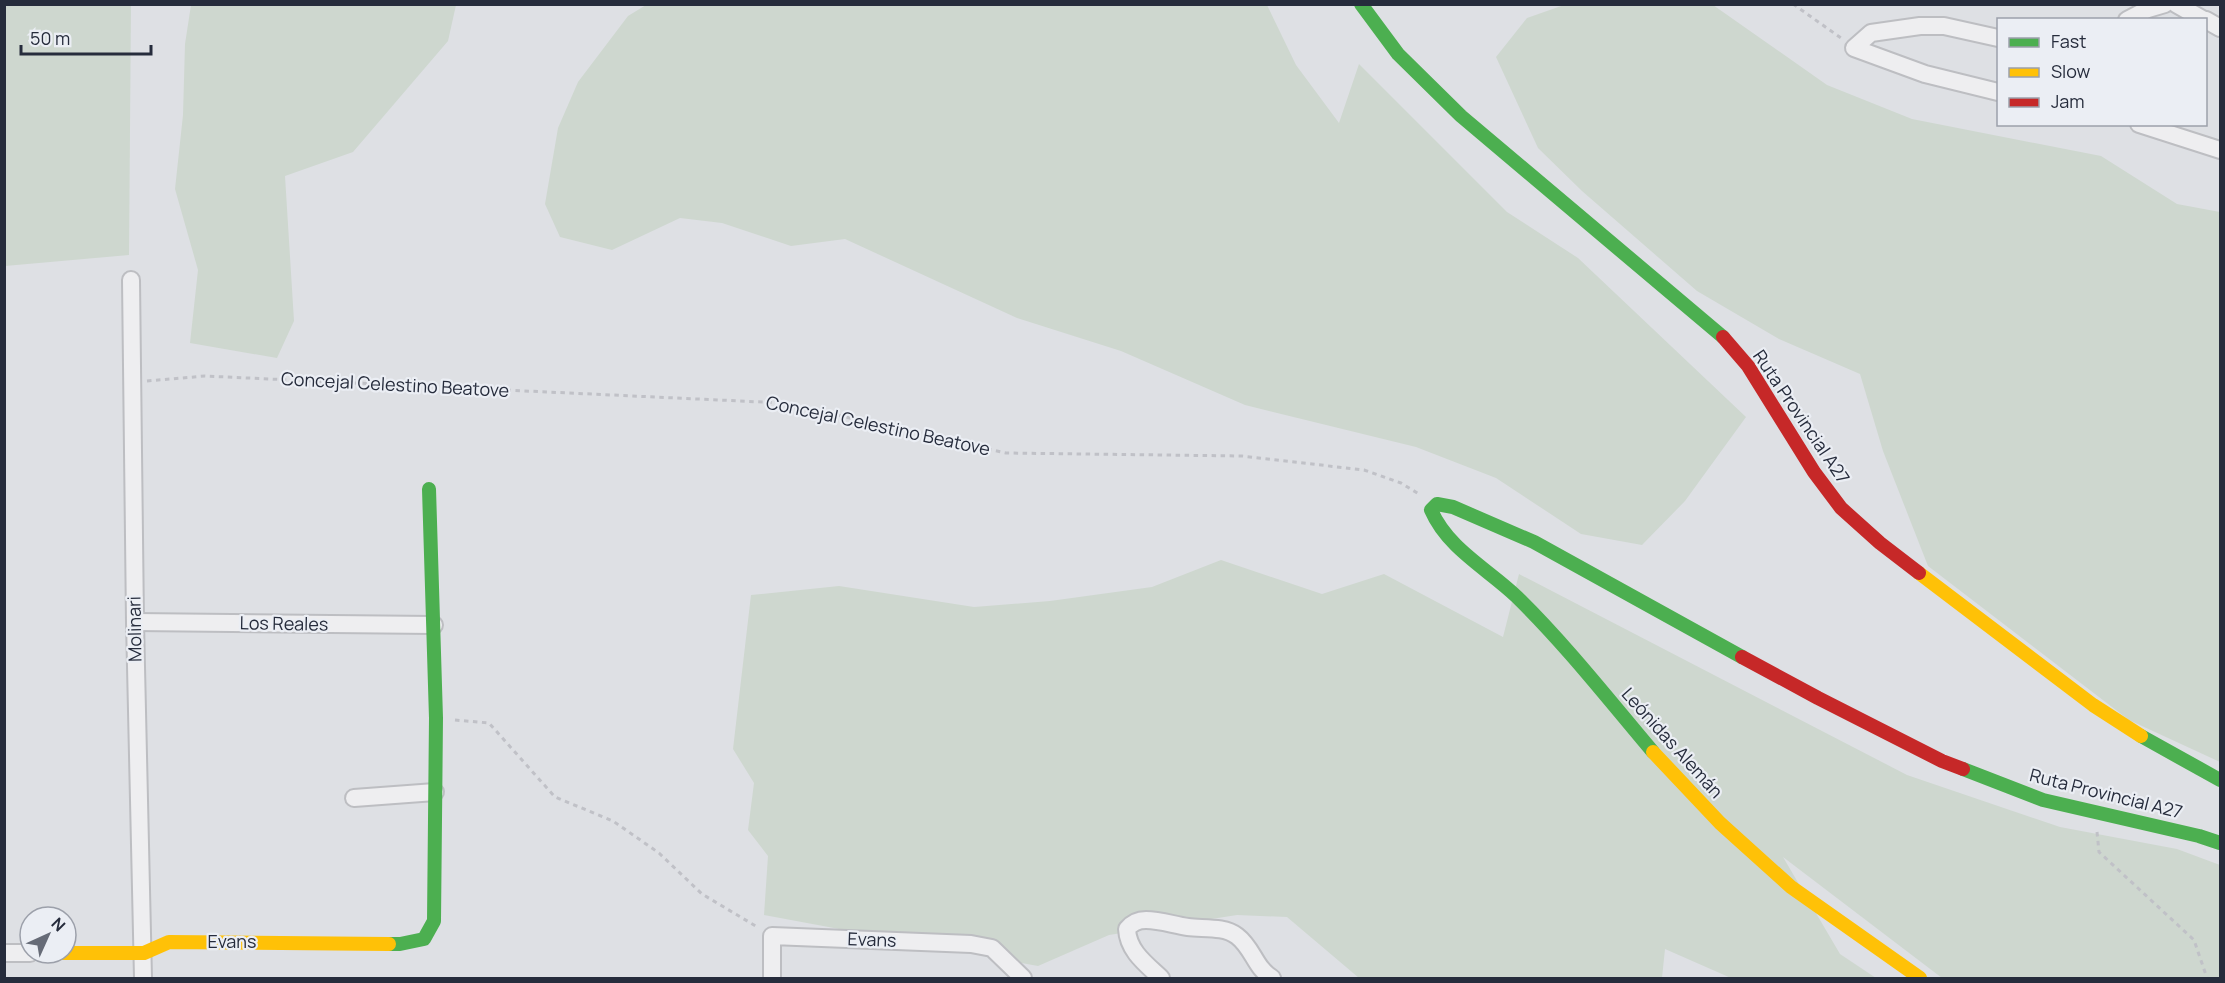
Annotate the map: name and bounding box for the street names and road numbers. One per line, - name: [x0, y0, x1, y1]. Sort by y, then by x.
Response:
- street label: Ruta Provincial A27: [1748, 345, 1856, 488]
- street label: Concejal Celestino Beatove: [280, 366, 510, 402]
- street label: Concejal Celestino Beatove: [764, 390, 992, 461]
- street label: Molinari: [121, 596, 147, 662]
- street label: Los Reales: [239, 610, 329, 636]
- street label: Leónidas Alemán: [1617, 682, 1729, 803]
- street label: Ruta Provincial A27: [2027, 762, 2185, 824]
- street label: Evans: [847, 926, 897, 952]
- street label: Evans: [207, 929, 257, 953]

